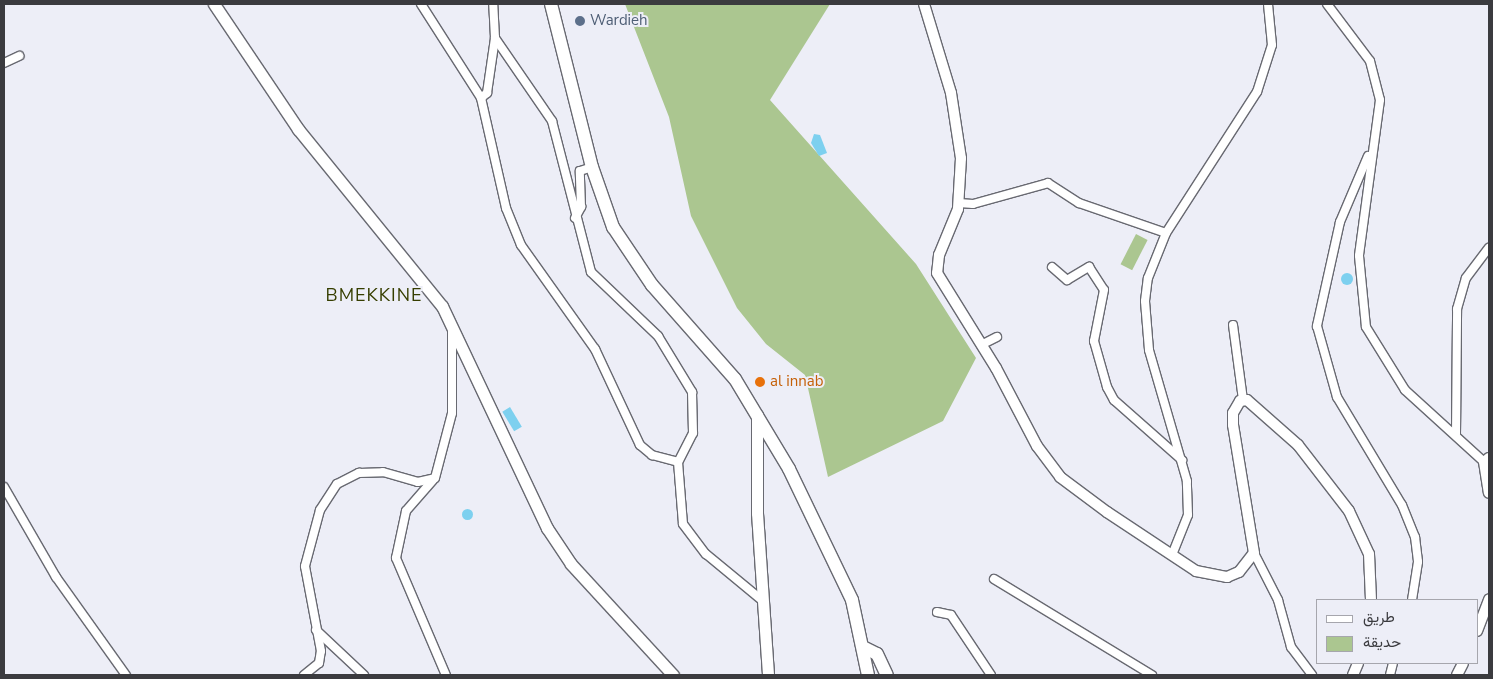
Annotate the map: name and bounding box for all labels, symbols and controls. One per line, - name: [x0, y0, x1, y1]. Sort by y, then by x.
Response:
- place label: Wardieh: [590, 12, 648, 30]
- marker: Wardieh: [574, 15, 586, 27]
- district label: BMEKKINE: [325, 284, 423, 306]
- place label: al innab: [770, 373, 823, 391]
- marker: al innab: [754, 376, 766, 388]
- legend: [1316, 599, 1478, 664]
- text: طريق: [1363, 607, 1395, 627]
- text: حديقة: [1363, 632, 1401, 652]

